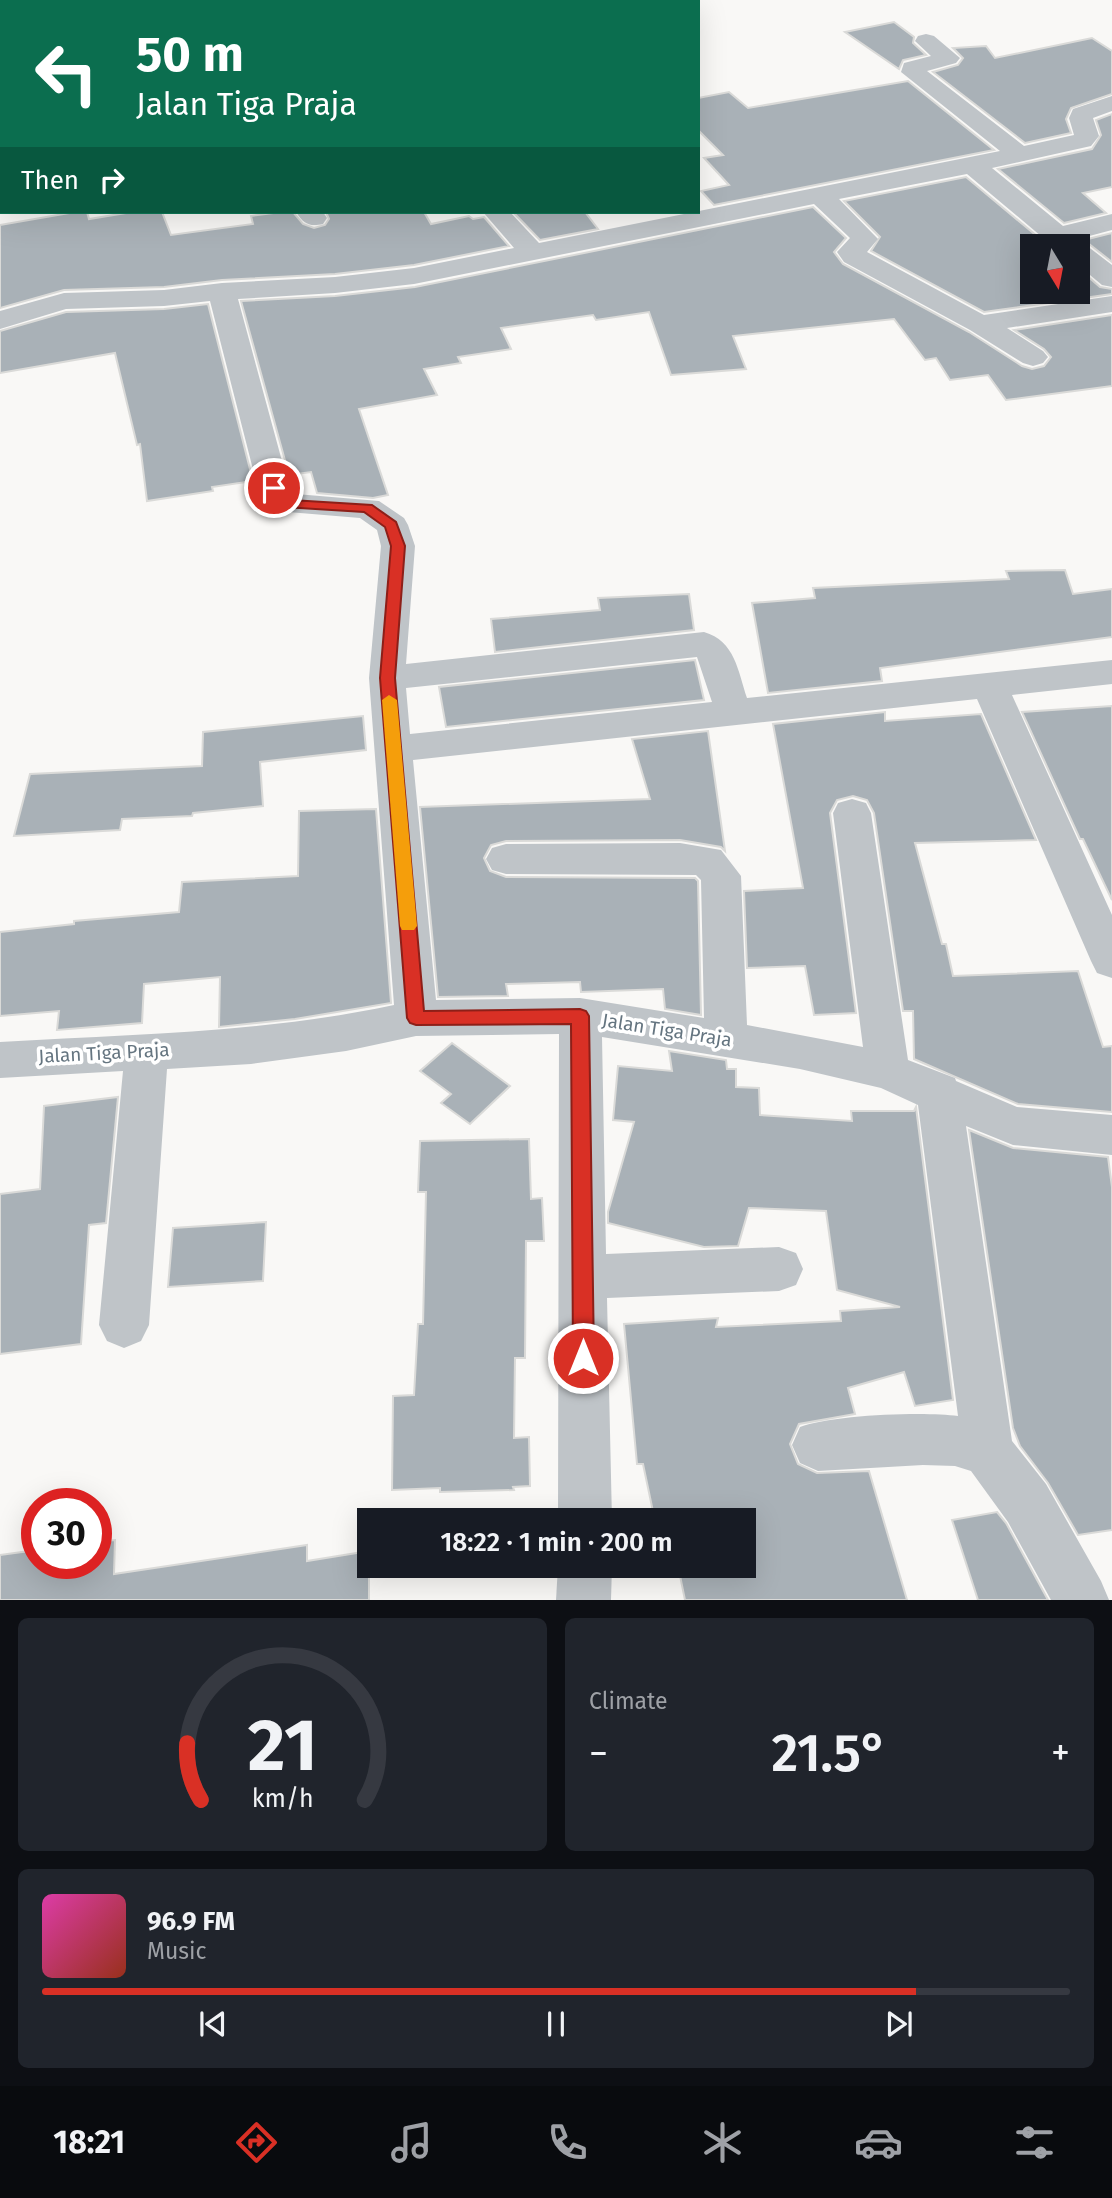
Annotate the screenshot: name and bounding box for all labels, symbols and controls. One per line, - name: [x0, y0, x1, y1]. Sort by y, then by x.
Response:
- text: 50 m: [136, 25, 244, 84]
- icon: left: [21, 28, 112, 119]
- text: Jalan Tiga Praja: [136, 85, 357, 123]
- icon: right: [93, 161, 131, 199]
- text: Then: [21, 165, 79, 196]
- north arrow: [1020, 234, 1090, 304]
- map controls: [1020, 234, 1090, 304]
- pin: [244, 458, 304, 518]
- icon: arrive: [255, 469, 293, 507]
- street label: Jalan Tiga Praja: [600, 1008, 734, 1052]
- street label: Jalan Tiga Praja: [38, 1038, 170, 1068]
- position arrow: [546, 1321, 620, 1395]
- speed limit sign: 30: [21, 1488, 112, 1579]
- text: 18:22 · 1 min · 200 m: [441, 1527, 672, 1558]
- text: Climate: [589, 1687, 668, 1715]
- text: 21: [248, 1703, 317, 1790]
- text: 21.5°: [771, 1722, 888, 1785]
- text: −: [589, 1730, 608, 1776]
- text: +: [1051, 1730, 1070, 1776]
- text: km/h: [252, 1784, 313, 1814]
- text: 96.9 FM: [147, 1906, 235, 1937]
- text: Music: [147, 1937, 207, 1965]
- icon: previous: [194, 2005, 232, 2043]
- icon: pause: [537, 2005, 575, 2043]
- icon: next: [880, 2005, 918, 2043]
- icon: directions: [232, 2118, 281, 2167]
- icon: music: [387, 2118, 436, 2167]
- icon: phone: [543, 2118, 592, 2167]
- icon: climate: [698, 2118, 747, 2167]
- icon: car: [854, 2118, 903, 2167]
- icon: filters: [1010, 2118, 1059, 2167]
- text: 18:21: [53, 2123, 125, 2161]

